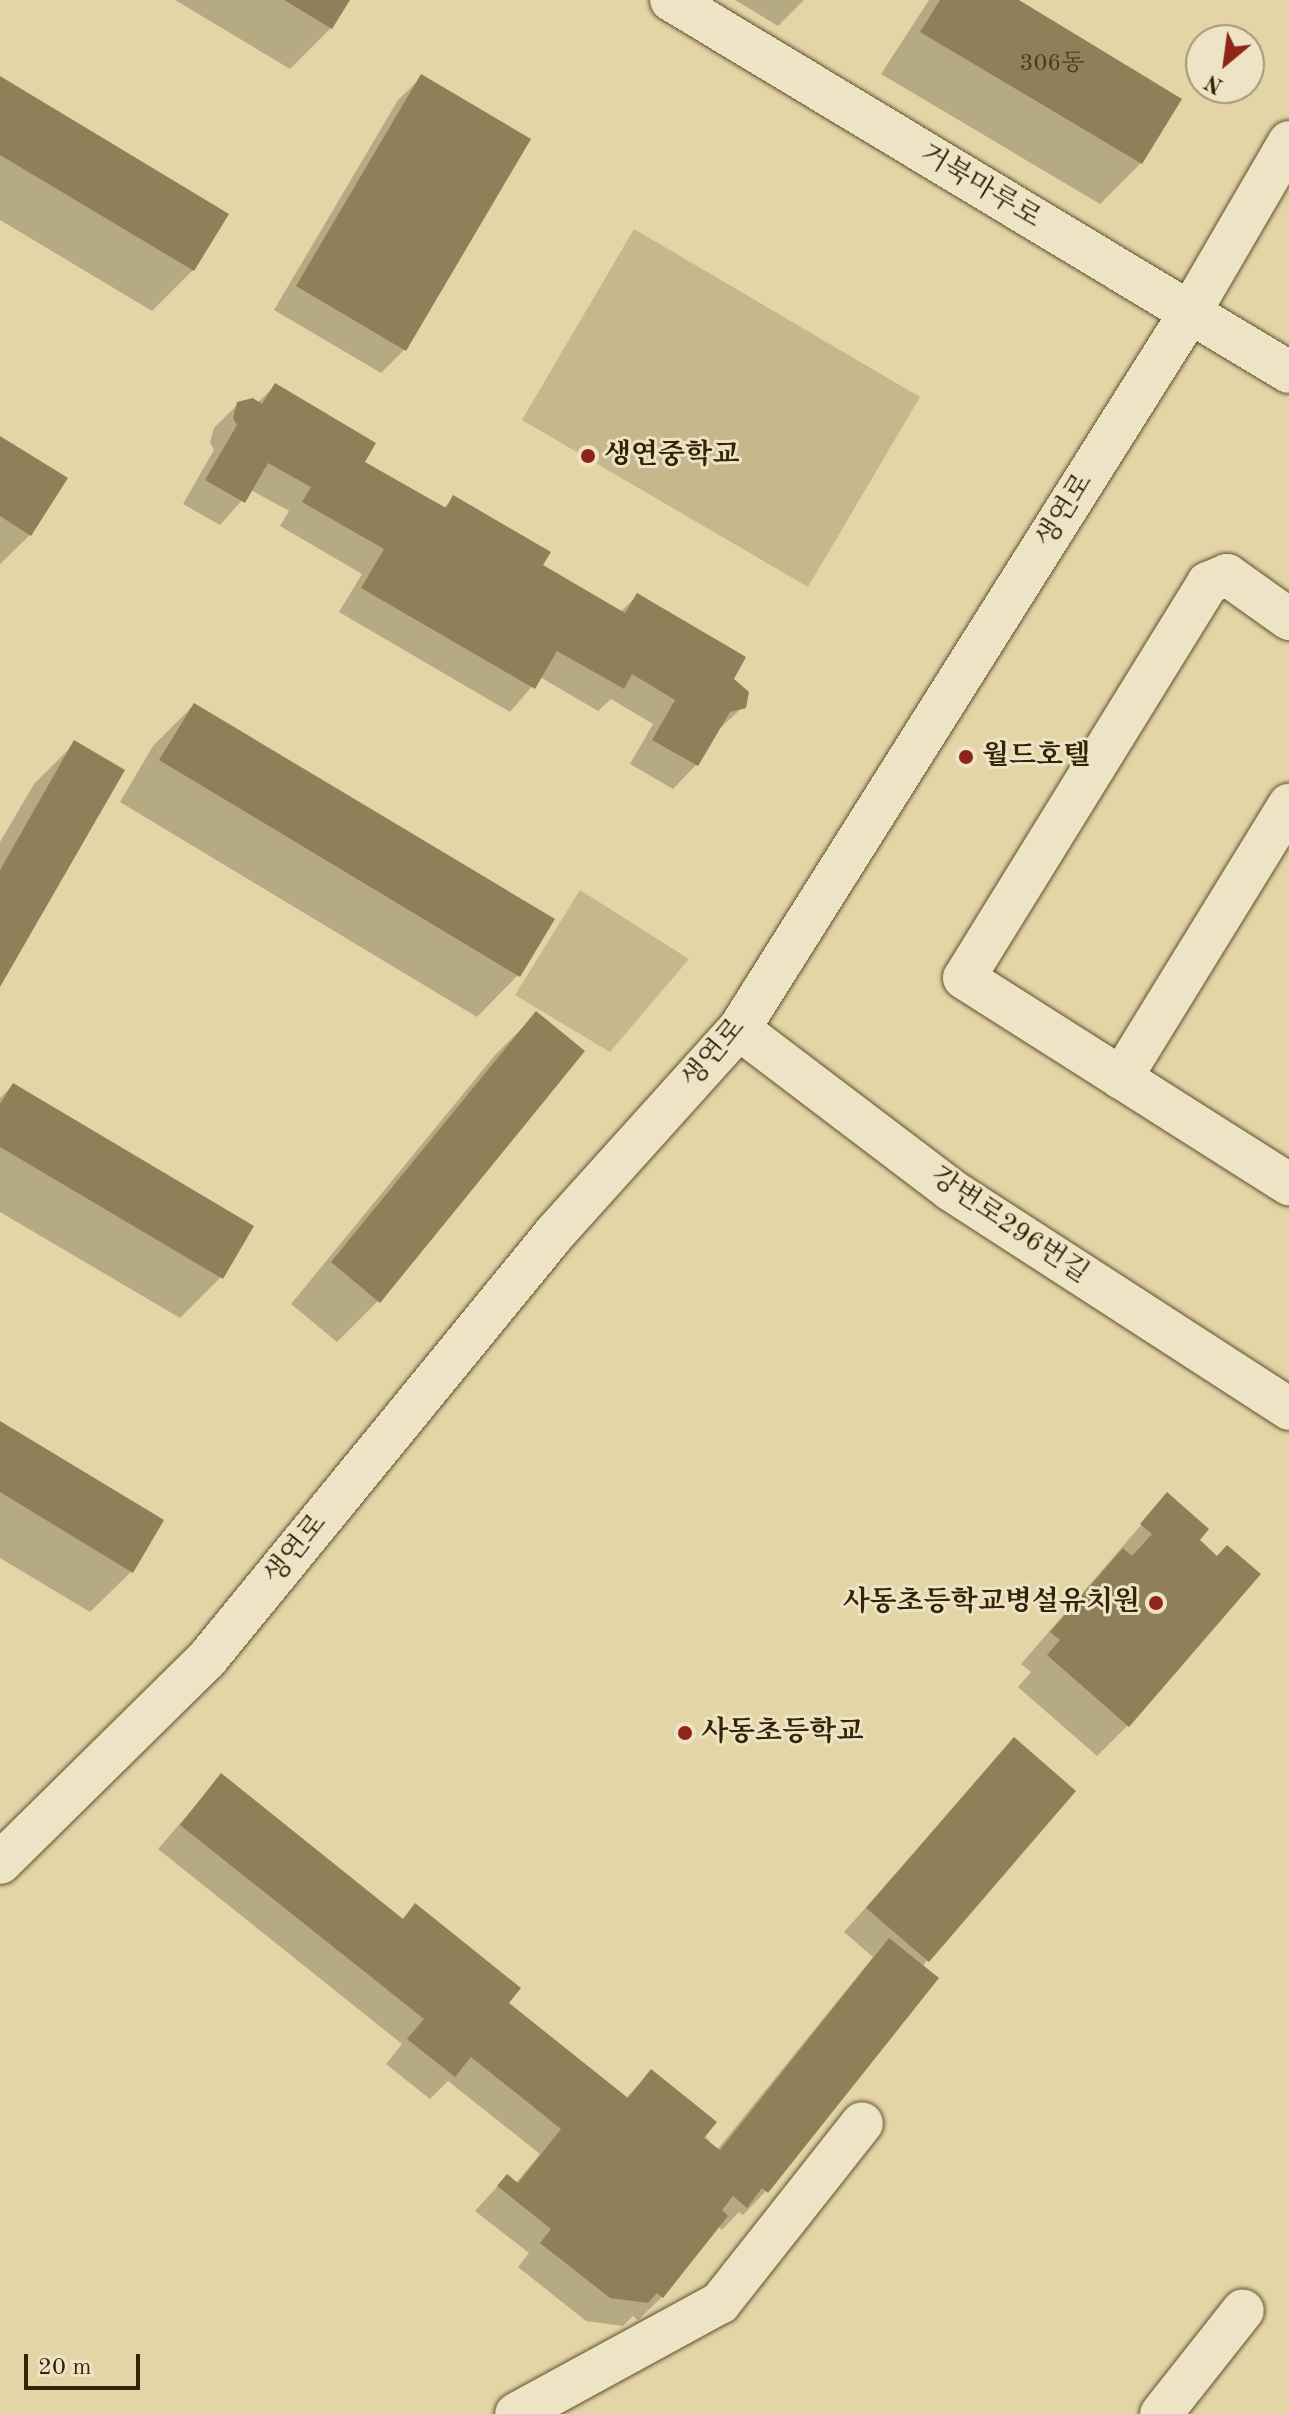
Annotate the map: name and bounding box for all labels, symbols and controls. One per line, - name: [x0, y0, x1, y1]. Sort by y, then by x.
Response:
- north arrow: [1185, 24, 1265, 104]
- house number: 306동: [1020, 51, 1084, 79]
- text: N: [1202, 70, 1227, 97]
- street label: 거북마루로: [913, 138, 1047, 236]
- place label: 생연중학교: [604, 439, 739, 473]
- marker: 생연중학교: [579, 447, 597, 465]
- street label: 생연로: [1029, 468, 1101, 554]
- place label: 월드호텔: [982, 740, 1090, 774]
- marker: 월드호텔: [957, 748, 975, 766]
- street label: 생연로: [675, 1012, 753, 1096]
- street label: 강변로296번길: [923, 1161, 1095, 1291]
- street label: 생연로: [257, 1508, 335, 1592]
- place label: 사동초등학교병설유치원: [842, 1586, 1140, 1620]
- marker: 사동초등학교병설유치원: [1147, 1594, 1165, 1612]
- place label: 사동초등학교: [701, 1716, 863, 1750]
- marker: 사동초등학교: [676, 1724, 694, 1742]
- scale bar: [28, 2338, 144, 2388]
- text: 20 m: [38, 2356, 92, 2380]

